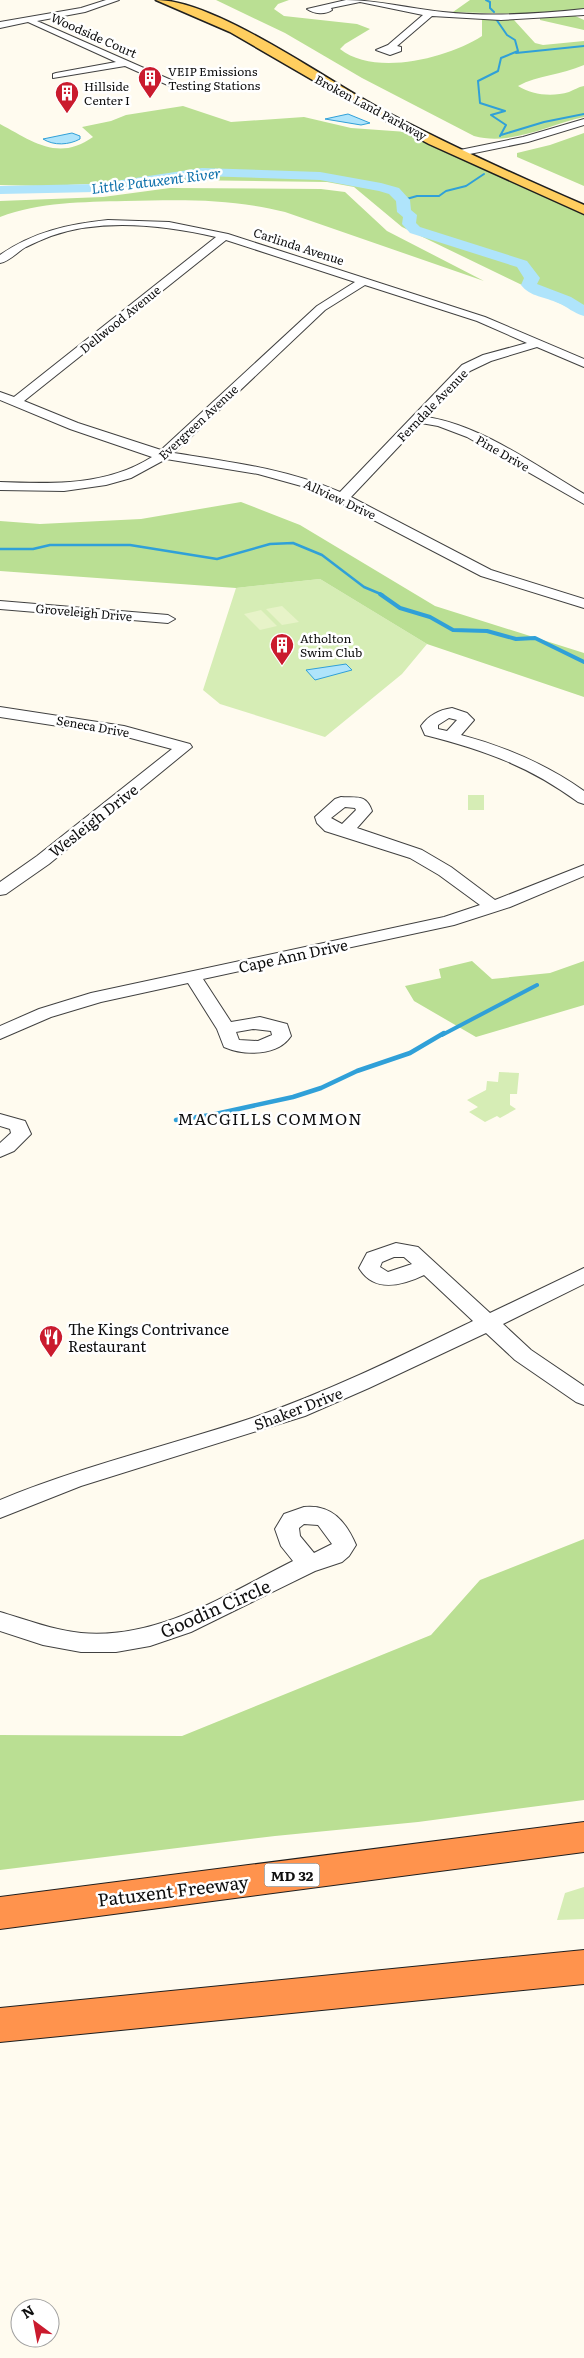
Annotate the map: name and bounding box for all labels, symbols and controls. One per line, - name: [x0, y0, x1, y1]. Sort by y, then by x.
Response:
- street label: Woodside Court: [48, 8, 140, 62]
- place label: VEIP Emissions Testing Stations: [168, 62, 261, 94]
- building icon: VEIP Emissions Testing Stations: [137, 65, 163, 99]
- street label: Broken Land Parkway: [312, 70, 430, 144]
- place label: Hillside Center I: [84, 77, 130, 109]
- building icon: Hillside Center I: [54, 80, 80, 114]
- water label: Little Patuxent River: [90, 162, 222, 198]
- street label: Carlinda Avenue: [251, 223, 347, 269]
- street label: Dellwood Avenue: [76, 281, 164, 357]
- street label: Ferndale Avenue: [393, 365, 471, 445]
- street label: Evergreen Avenue: [154, 380, 242, 464]
- street label: Pine Drive: [473, 430, 533, 476]
- street label: Allview Drive: [301, 474, 379, 524]
- street label: Groveleigh Drive: [35, 599, 133, 625]
- place label: Atholton Swim Club: [300, 629, 362, 661]
- building icon: Atholton Swim Club: [269, 632, 295, 666]
- street label: Seneca Drive: [55, 711, 131, 741]
- street label: Wesleigh Drive: [44, 778, 143, 862]
- street label: Cape Ann Drive: [236, 932, 350, 978]
- district label: MACGILLS COMMON: [177, 1106, 363, 1130]
- place label: The Kings Contrivance Restaurant: [68, 1317, 229, 1357]
- restaurant icon: The Kings Contrivance Restaurant: [38, 1324, 64, 1358]
- street label: Shaker Drive: [250, 1381, 346, 1435]
- street label: Goodin Circle: [156, 1572, 274, 1644]
- road number: MD 32: [264, 1864, 320, 1886]
- street label: Patuxent Freeway: [96, 1867, 251, 1913]
- north arrow: [10, 2298, 60, 2348]
- text: N: [17, 2299, 38, 2323]

